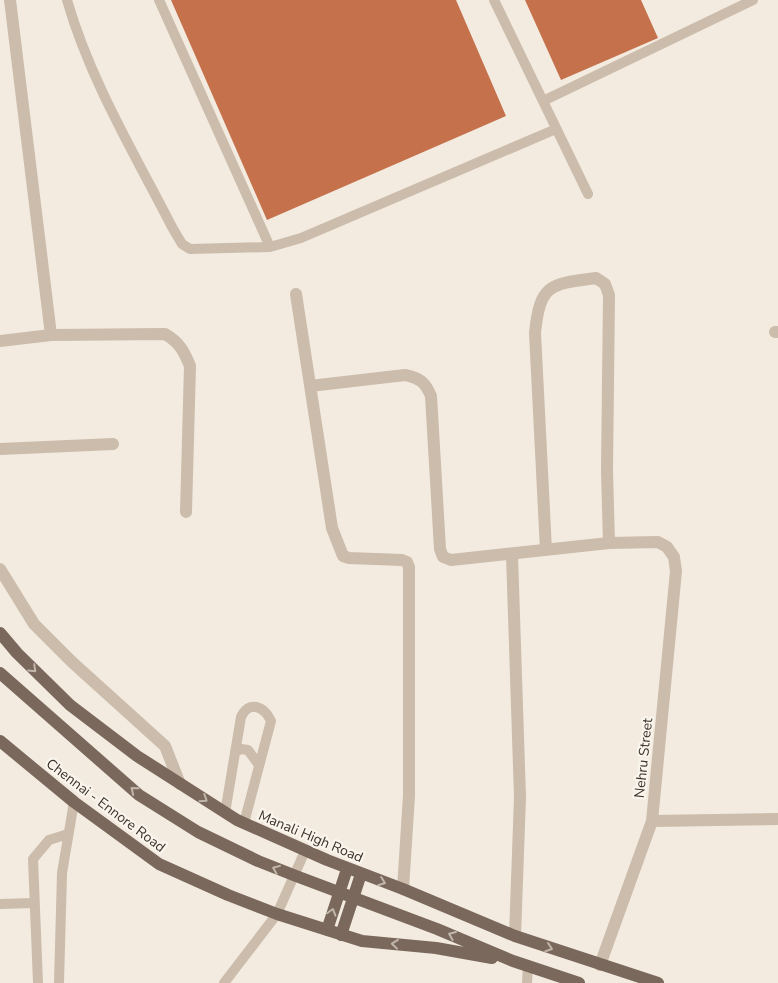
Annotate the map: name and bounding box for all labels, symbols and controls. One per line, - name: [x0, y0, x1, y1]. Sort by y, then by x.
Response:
- one-way arrow: [27, 663, 36, 672]
- street label: Nehru Street: [630, 717, 657, 799]
- street label: Chennai - Ennore Road: [42, 754, 169, 857]
- one-way arrow: [131, 788, 140, 796]
- one-way arrow: [198, 792, 207, 802]
- street label: Manali High Road: [256, 806, 366, 867]
- one-way arrow: [272, 864, 281, 875]
- one-way arrow: [377, 876, 386, 886]
- one-way arrow: [327, 908, 337, 916]
- one-way arrow: [448, 931, 457, 941]
- one-way arrow: [391, 939, 399, 950]
- one-way arrow: [545, 942, 553, 952]

